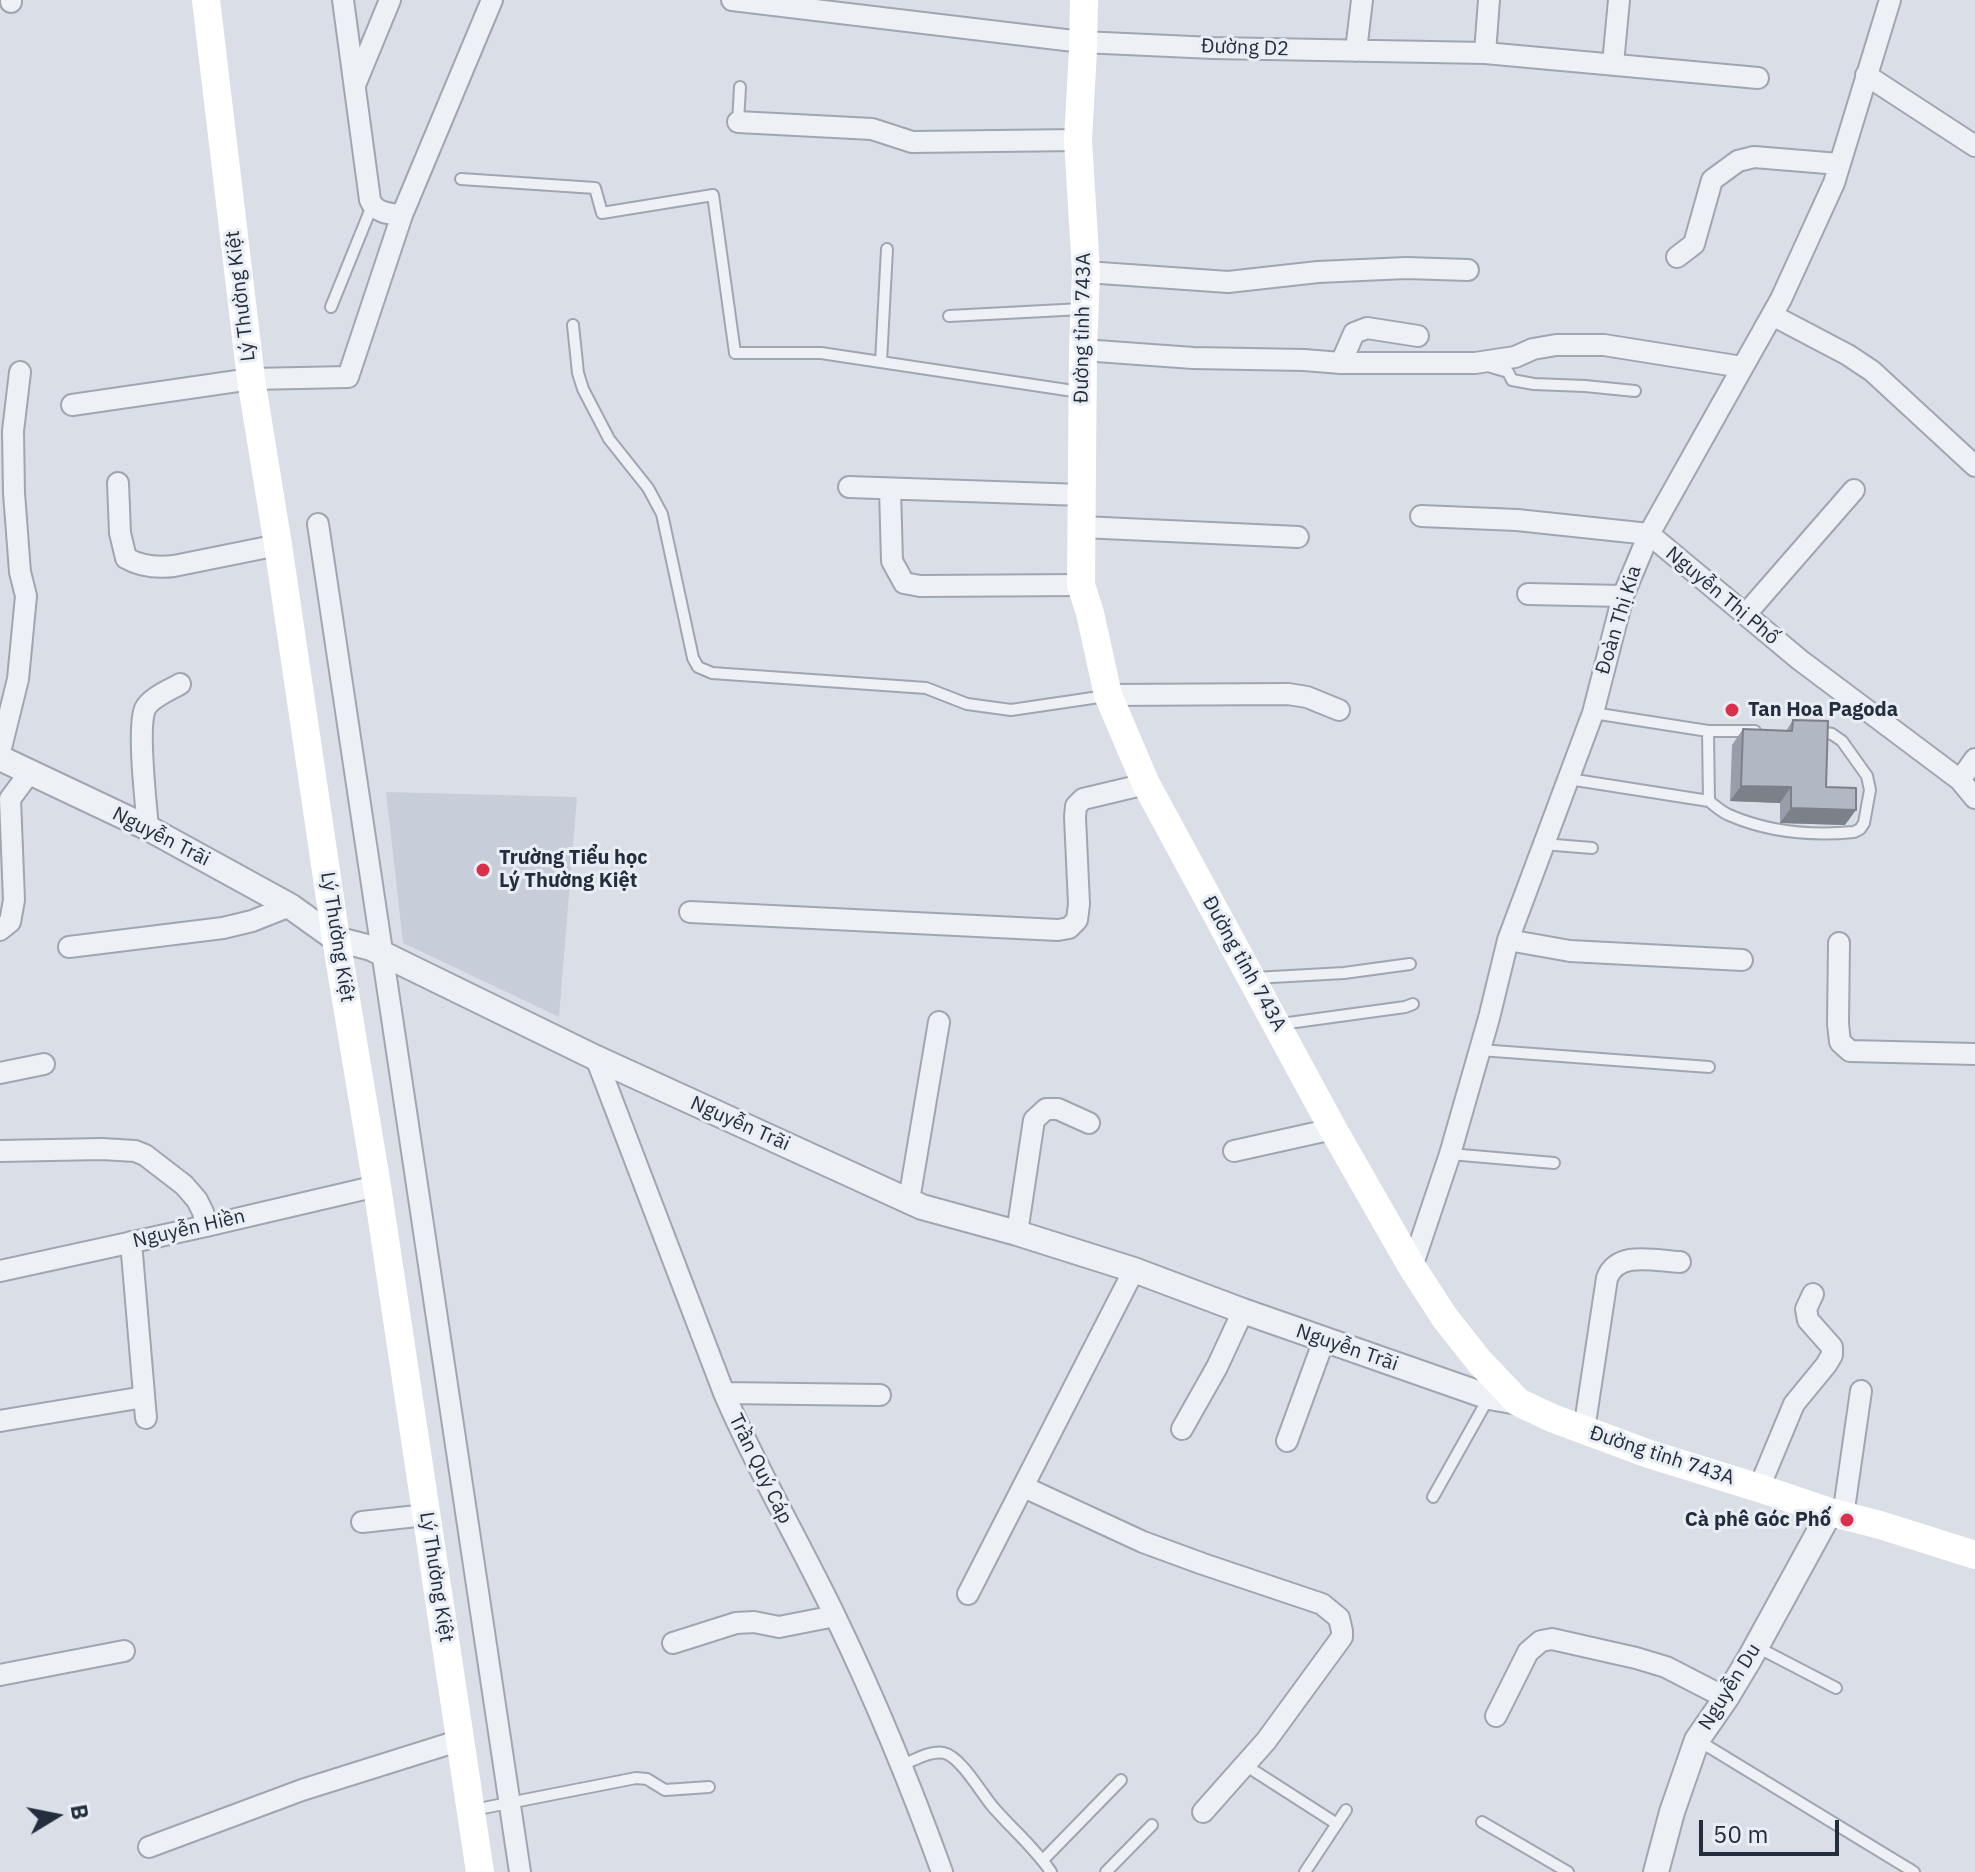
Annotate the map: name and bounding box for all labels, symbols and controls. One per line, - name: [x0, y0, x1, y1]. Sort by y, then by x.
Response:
- street label: Đường D2: [1201, 34, 1289, 62]
- street label: Lý Thường Kiệt: [221, 229, 261, 363]
- street label: Đường tỉnh 743A: [1070, 252, 1096, 404]
- street label: Nguyễn Thị Phố: [1661, 542, 1783, 650]
- street label: Đoàn Thị Kia: [1591, 563, 1647, 677]
- place label: Tan Hoa Pagoda: [1748, 698, 1898, 722]
- marker: Tan Hoa Pagoda: [1723, 701, 1741, 719]
- street label: Nguyễn Trãi: [108, 802, 214, 872]
- place label: Trường Tiểu học Lý Thường Kiệt: [499, 846, 648, 893]
- marker: Trường Tiểu học Lý Thường Kiệt: [474, 861, 492, 879]
- street label: Lý Thường Kiệt: [315, 870, 359, 1004]
- street label: Đường tỉnh 743A: [1197, 892, 1291, 1036]
- street label: Nguyễn Trãi: [687, 1091, 793, 1157]
- street label: Nguyễn Hiền: [131, 1204, 247, 1254]
- street label: Nguyễn Trãi: [1293, 1319, 1401, 1377]
- street label: Trần Quý Cáp: [723, 1410, 797, 1528]
- street label: Đường tỉnh 743A: [1587, 1421, 1737, 1491]
- place label: Cà phê Góc Phố: [1685, 1508, 1831, 1532]
- street label: Lý Thường Kiệt: [414, 1510, 458, 1644]
- marker: Cà phê Góc Phố: [1838, 1511, 1856, 1529]
- street label: Nguyễn Du: [1694, 1639, 1766, 1735]
- north arrow: [16, 1776, 96, 1856]
- text: B: [65, 1802, 96, 1821]
- scale bar: [1703, 1804, 1843, 1854]
- text: 50 m: [1713, 1818, 1768, 1850]

